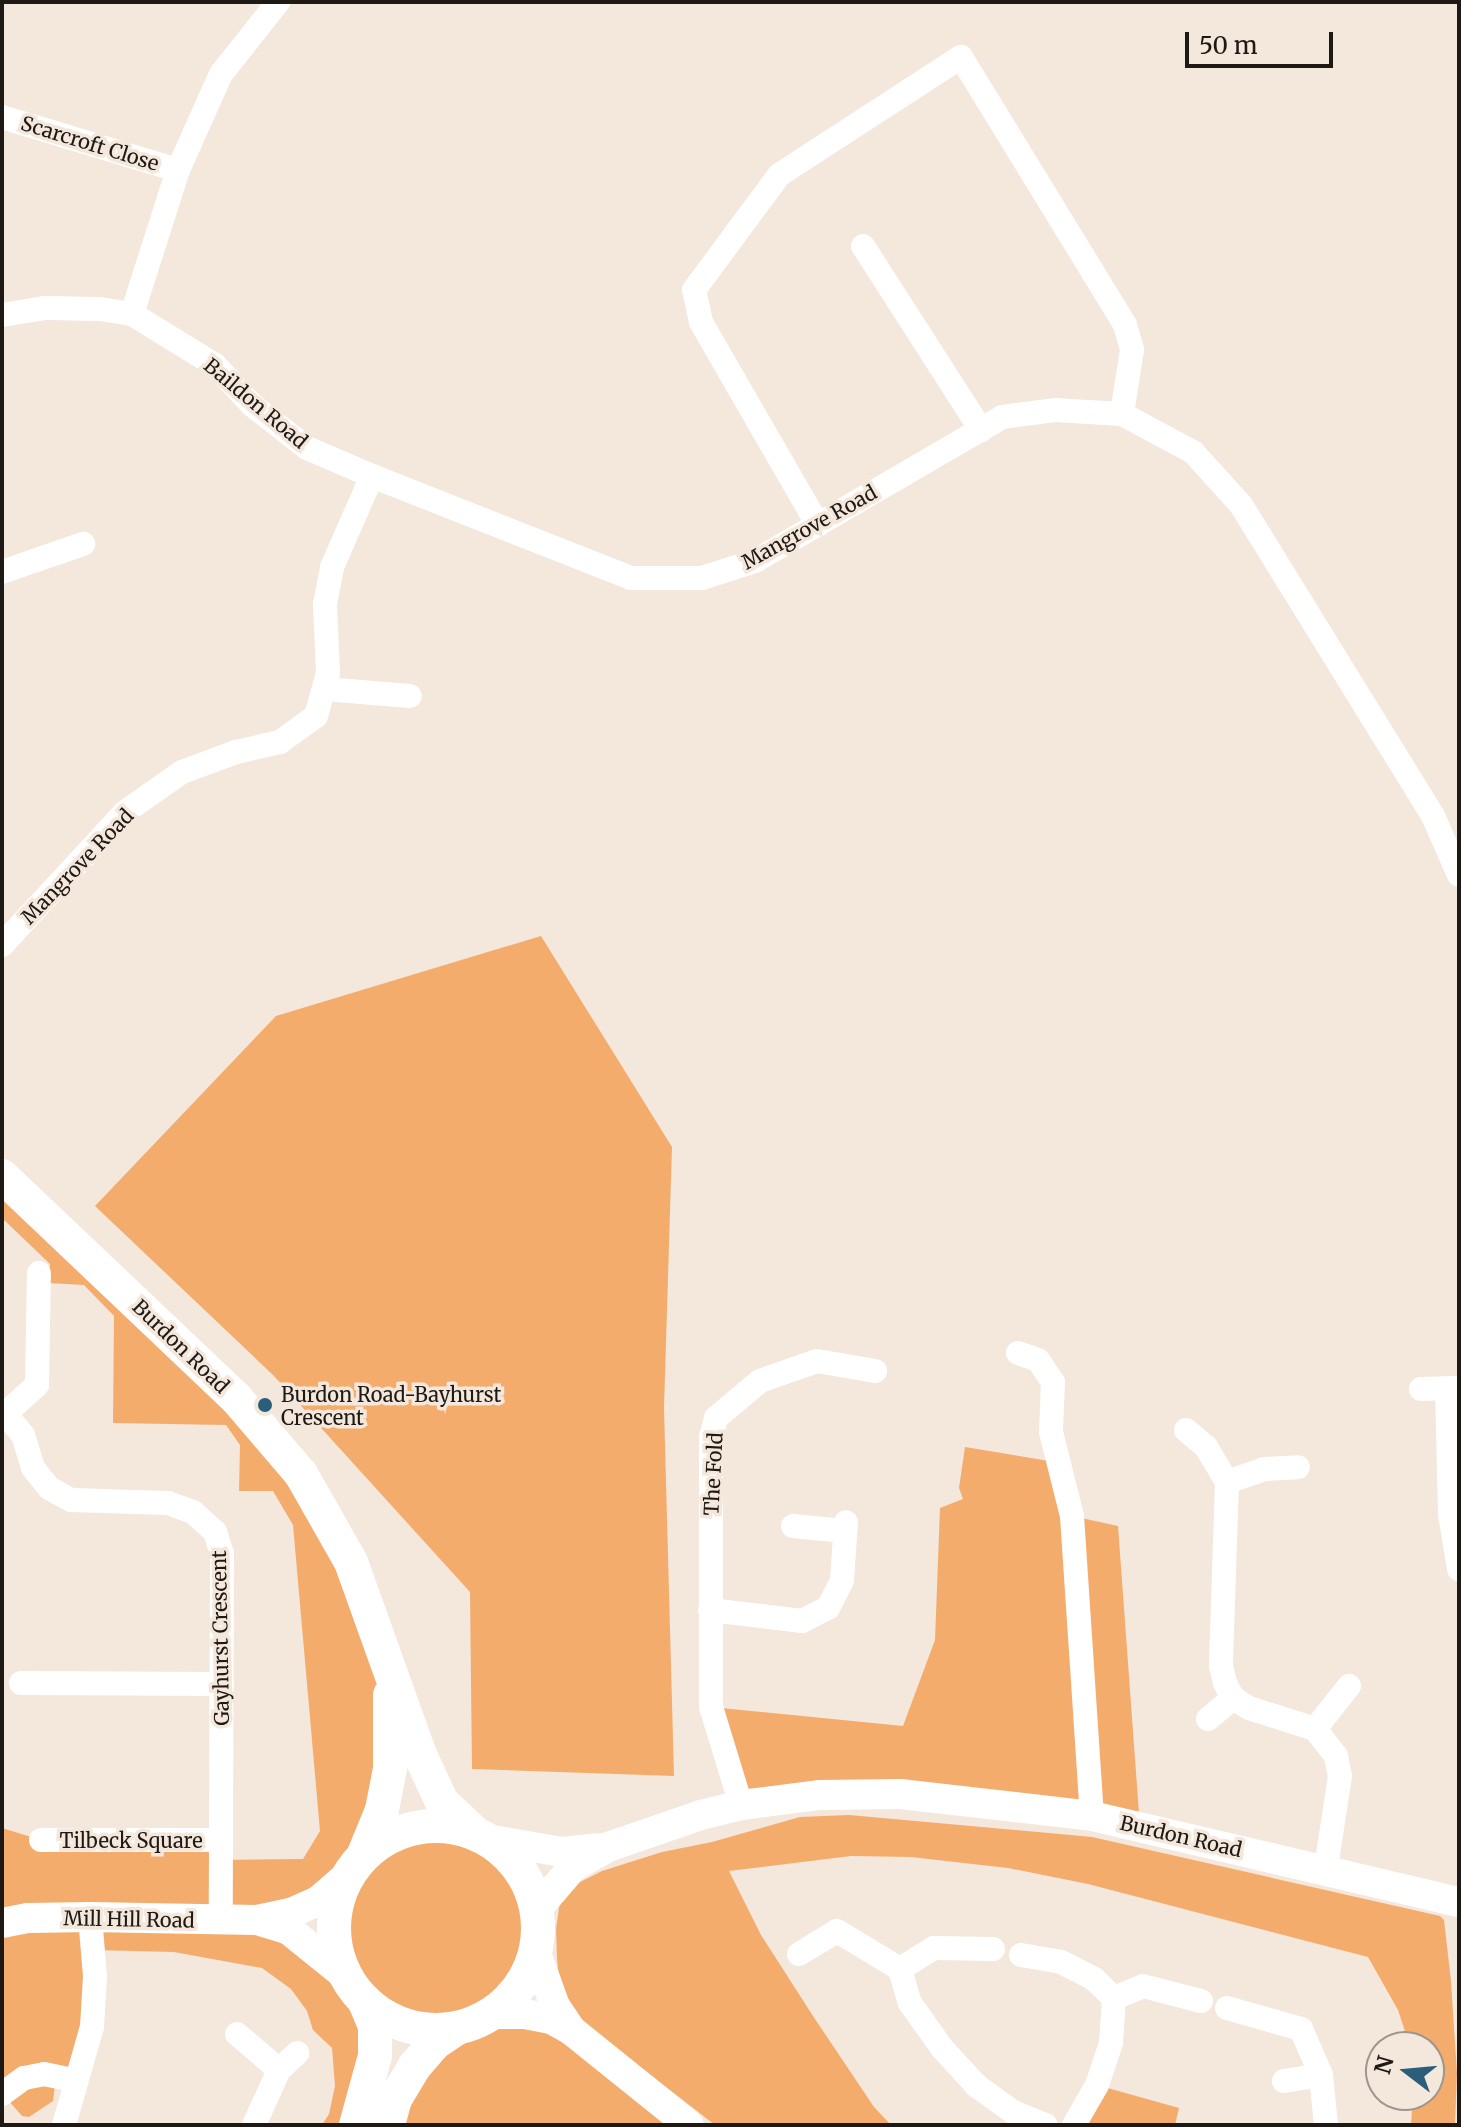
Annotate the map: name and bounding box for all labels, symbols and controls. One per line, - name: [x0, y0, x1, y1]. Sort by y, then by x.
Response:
- scale bar: [1189, 16, 1337, 66]
- text: 50 m: [1199, 30, 1258, 61]
- street label: Scarcroft Close: [18, 111, 162, 175]
- street label: Baildon Road: [199, 353, 313, 453]
- street label: Mangrove Road: [737, 480, 881, 574]
- street label: Mangrove Road: [16, 803, 138, 929]
- street label: Burdon Road: [128, 1294, 234, 1398]
- place label: Burdon Road-Bayhurst Crescent: [281, 1382, 501, 1429]
- marker: Burdon Road-Bayhurst Crescent: [256, 1396, 274, 1414]
- street label: The Fold: [699, 1432, 727, 1516]
- street label: Gayhurst Crescent: [206, 1550, 234, 1726]
- street label: Burdon Road: [1118, 1810, 1244, 1862]
- street label: Tilbeck Square: [59, 1828, 203, 1852]
- street label: Mill Hill Road: [63, 1906, 195, 1932]
- north arrow: [1365, 2031, 1445, 2111]
- text: N: [1368, 2053, 1400, 2077]

